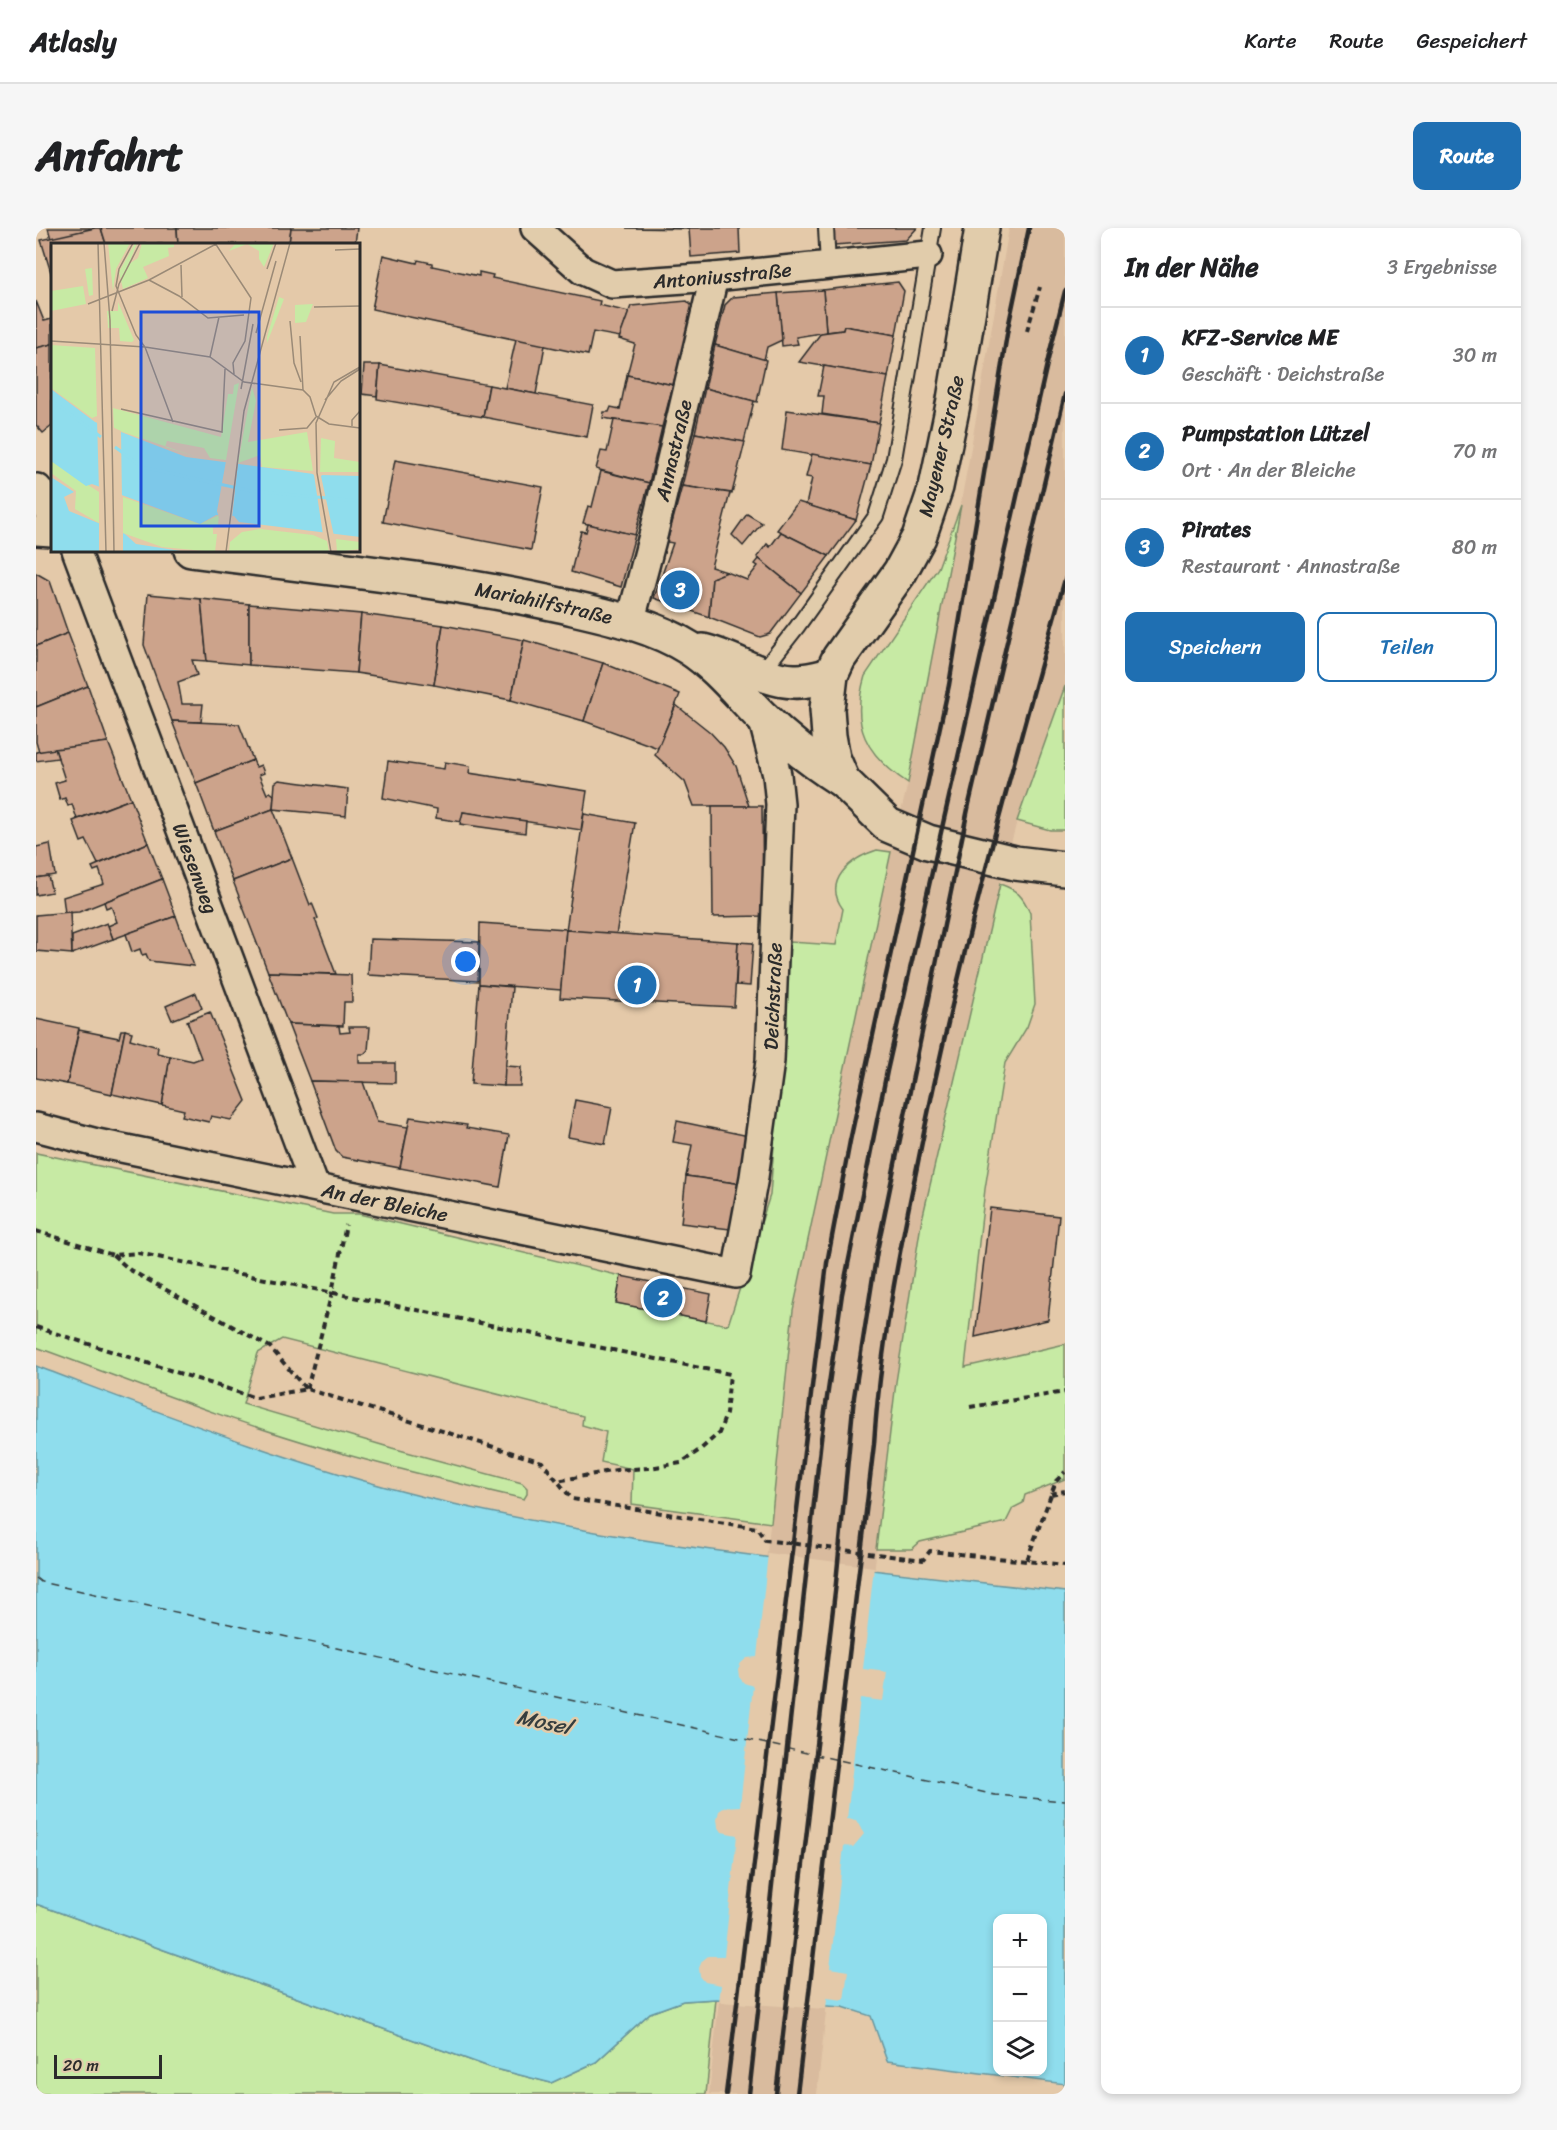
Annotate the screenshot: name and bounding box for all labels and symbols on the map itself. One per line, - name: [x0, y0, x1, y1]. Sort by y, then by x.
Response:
- inset map: [51, 243, 360, 552]
- street label: Antoniusstraße: [651, 252, 793, 299]
- street label: Mayener Straße: [908, 372, 975, 520]
- street label: Annastraße: [645, 396, 703, 506]
- pin: 3: [660, 568, 700, 613]
- street label: Mariahilfstraße: [472, 572, 617, 635]
- street label: Wiesenweg: [162, 818, 228, 919]
- street label: Deichstraße: [753, 942, 793, 1051]
- your location: [451, 947, 480, 976]
- pin: 1: [618, 962, 656, 1008]
- street label: An der Bleiche: [318, 1172, 451, 1233]
- pin: 2: [644, 1276, 682, 1320]
- water label: Mosel: [514, 1698, 579, 1747]
- scale bar: [54, 2052, 162, 2080]

